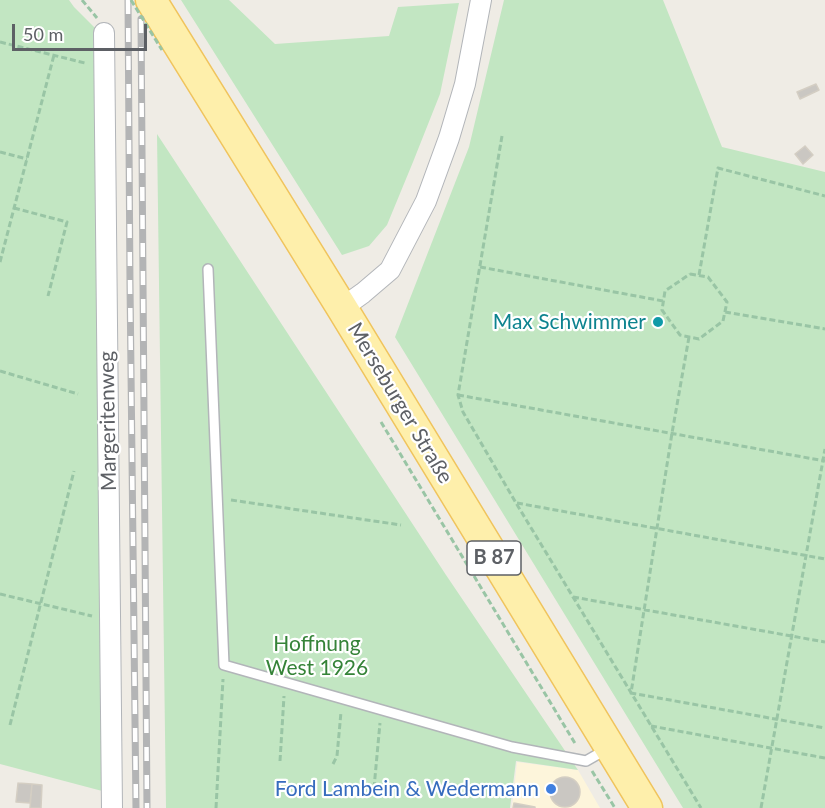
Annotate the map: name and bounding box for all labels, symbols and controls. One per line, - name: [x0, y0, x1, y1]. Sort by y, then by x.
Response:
- scale bar: [15, 12, 150, 50]
- text: 50 m: [23, 23, 63, 45]
- place label: Max Schwimmer: [493, 309, 646, 335]
- marker: Max Schwimmer: [651, 315, 665, 329]
- street label: Merseburger Straße: [342, 318, 458, 488]
- street label: Margeritenweg: [94, 351, 122, 491]
- road number: B 87: [467, 541, 521, 575]
- park label: Hoffnung West 1926: [266, 631, 368, 681]
- place label: Ford Lambein & Wedermann: [275, 776, 539, 802]
- marker: Ford Lambein & Wedermann: [544, 782, 558, 796]

